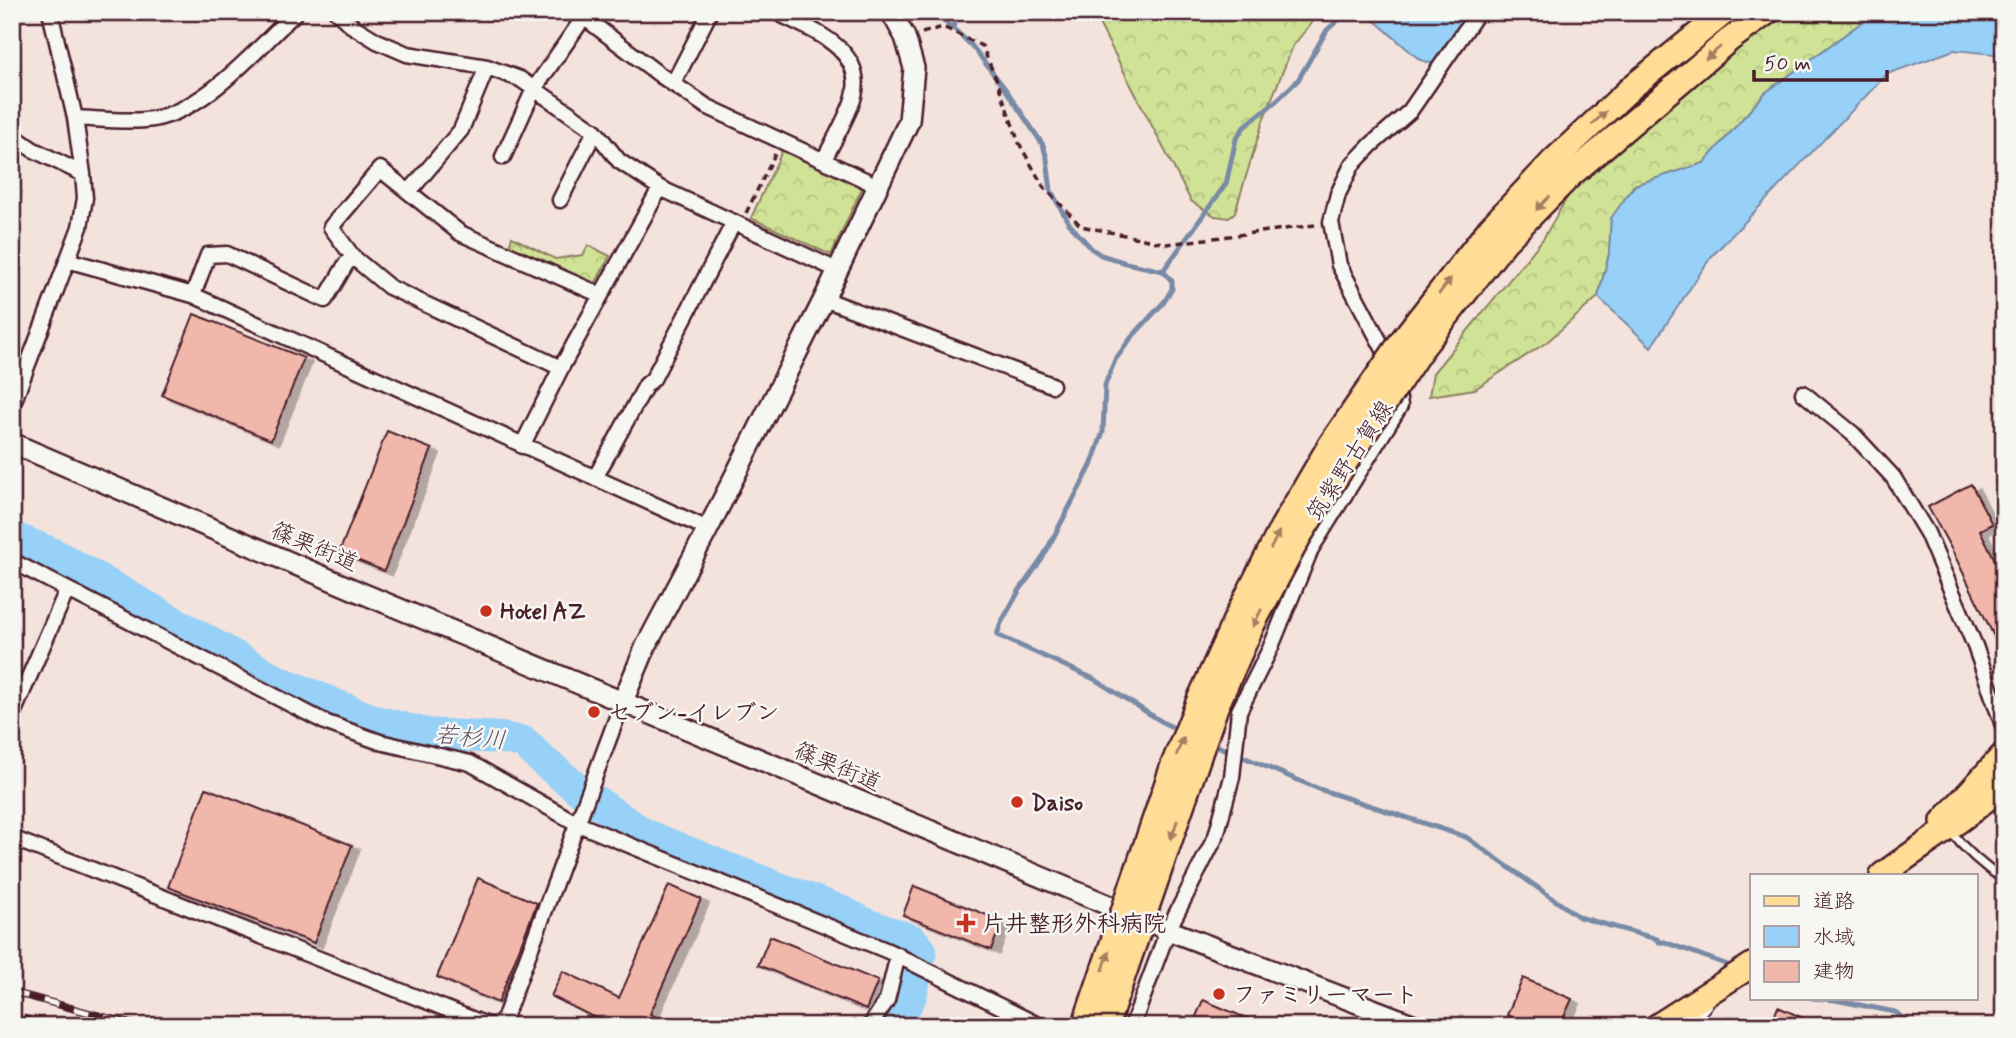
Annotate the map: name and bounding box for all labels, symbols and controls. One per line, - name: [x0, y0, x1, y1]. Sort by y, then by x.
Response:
- scale bar: [1754, 38, 1886, 82]
- one-way arrow: [1705, 45, 1722, 60]
- text: 50 m: [1764, 50, 1811, 78]
- one-way arrow: [1590, 110, 1607, 127]
- one-way arrow: [1534, 195, 1551, 212]
- one-way arrow: [1438, 277, 1453, 295]
- street label: 筑紫野古賀線: [1301, 395, 1401, 527]
- street label: 篠栗街道: [266, 516, 362, 580]
- one-way arrow: [1269, 529, 1281, 549]
- place label: Hotel AZ: [500, 598, 586, 628]
- marker: Hotel AZ: [478, 603, 494, 619]
- one-way arrow: [1251, 608, 1262, 628]
- place label: セブン-イレブン: [608, 699, 779, 729]
- marker: セブン-イレブン: [586, 704, 602, 720]
- water label: 若杉川: [433, 720, 507, 757]
- street label: 篠栗街道: [789, 736, 885, 800]
- one-way arrow: [1175, 736, 1186, 757]
- place label: Daiso: [1031, 789, 1083, 819]
- marker: Daiso: [1009, 794, 1025, 810]
- one-way arrow: [1168, 819, 1179, 840]
- legend: [1750, 874, 1978, 1000]
- text: 道路: [1813, 888, 1855, 916]
- place label: 片井整形外科病院: [982, 910, 1166, 940]
- marker: 片井整形外科病院: [956, 913, 976, 933]
- text: 水域: [1813, 924, 1855, 952]
- one-way arrow: [1101, 951, 1112, 972]
- text: 建物: [1813, 958, 1855, 986]
- place label: ファミリーマート: [1233, 981, 1418, 1011]
- marker: ファミリーマート: [1211, 986, 1227, 1002]

